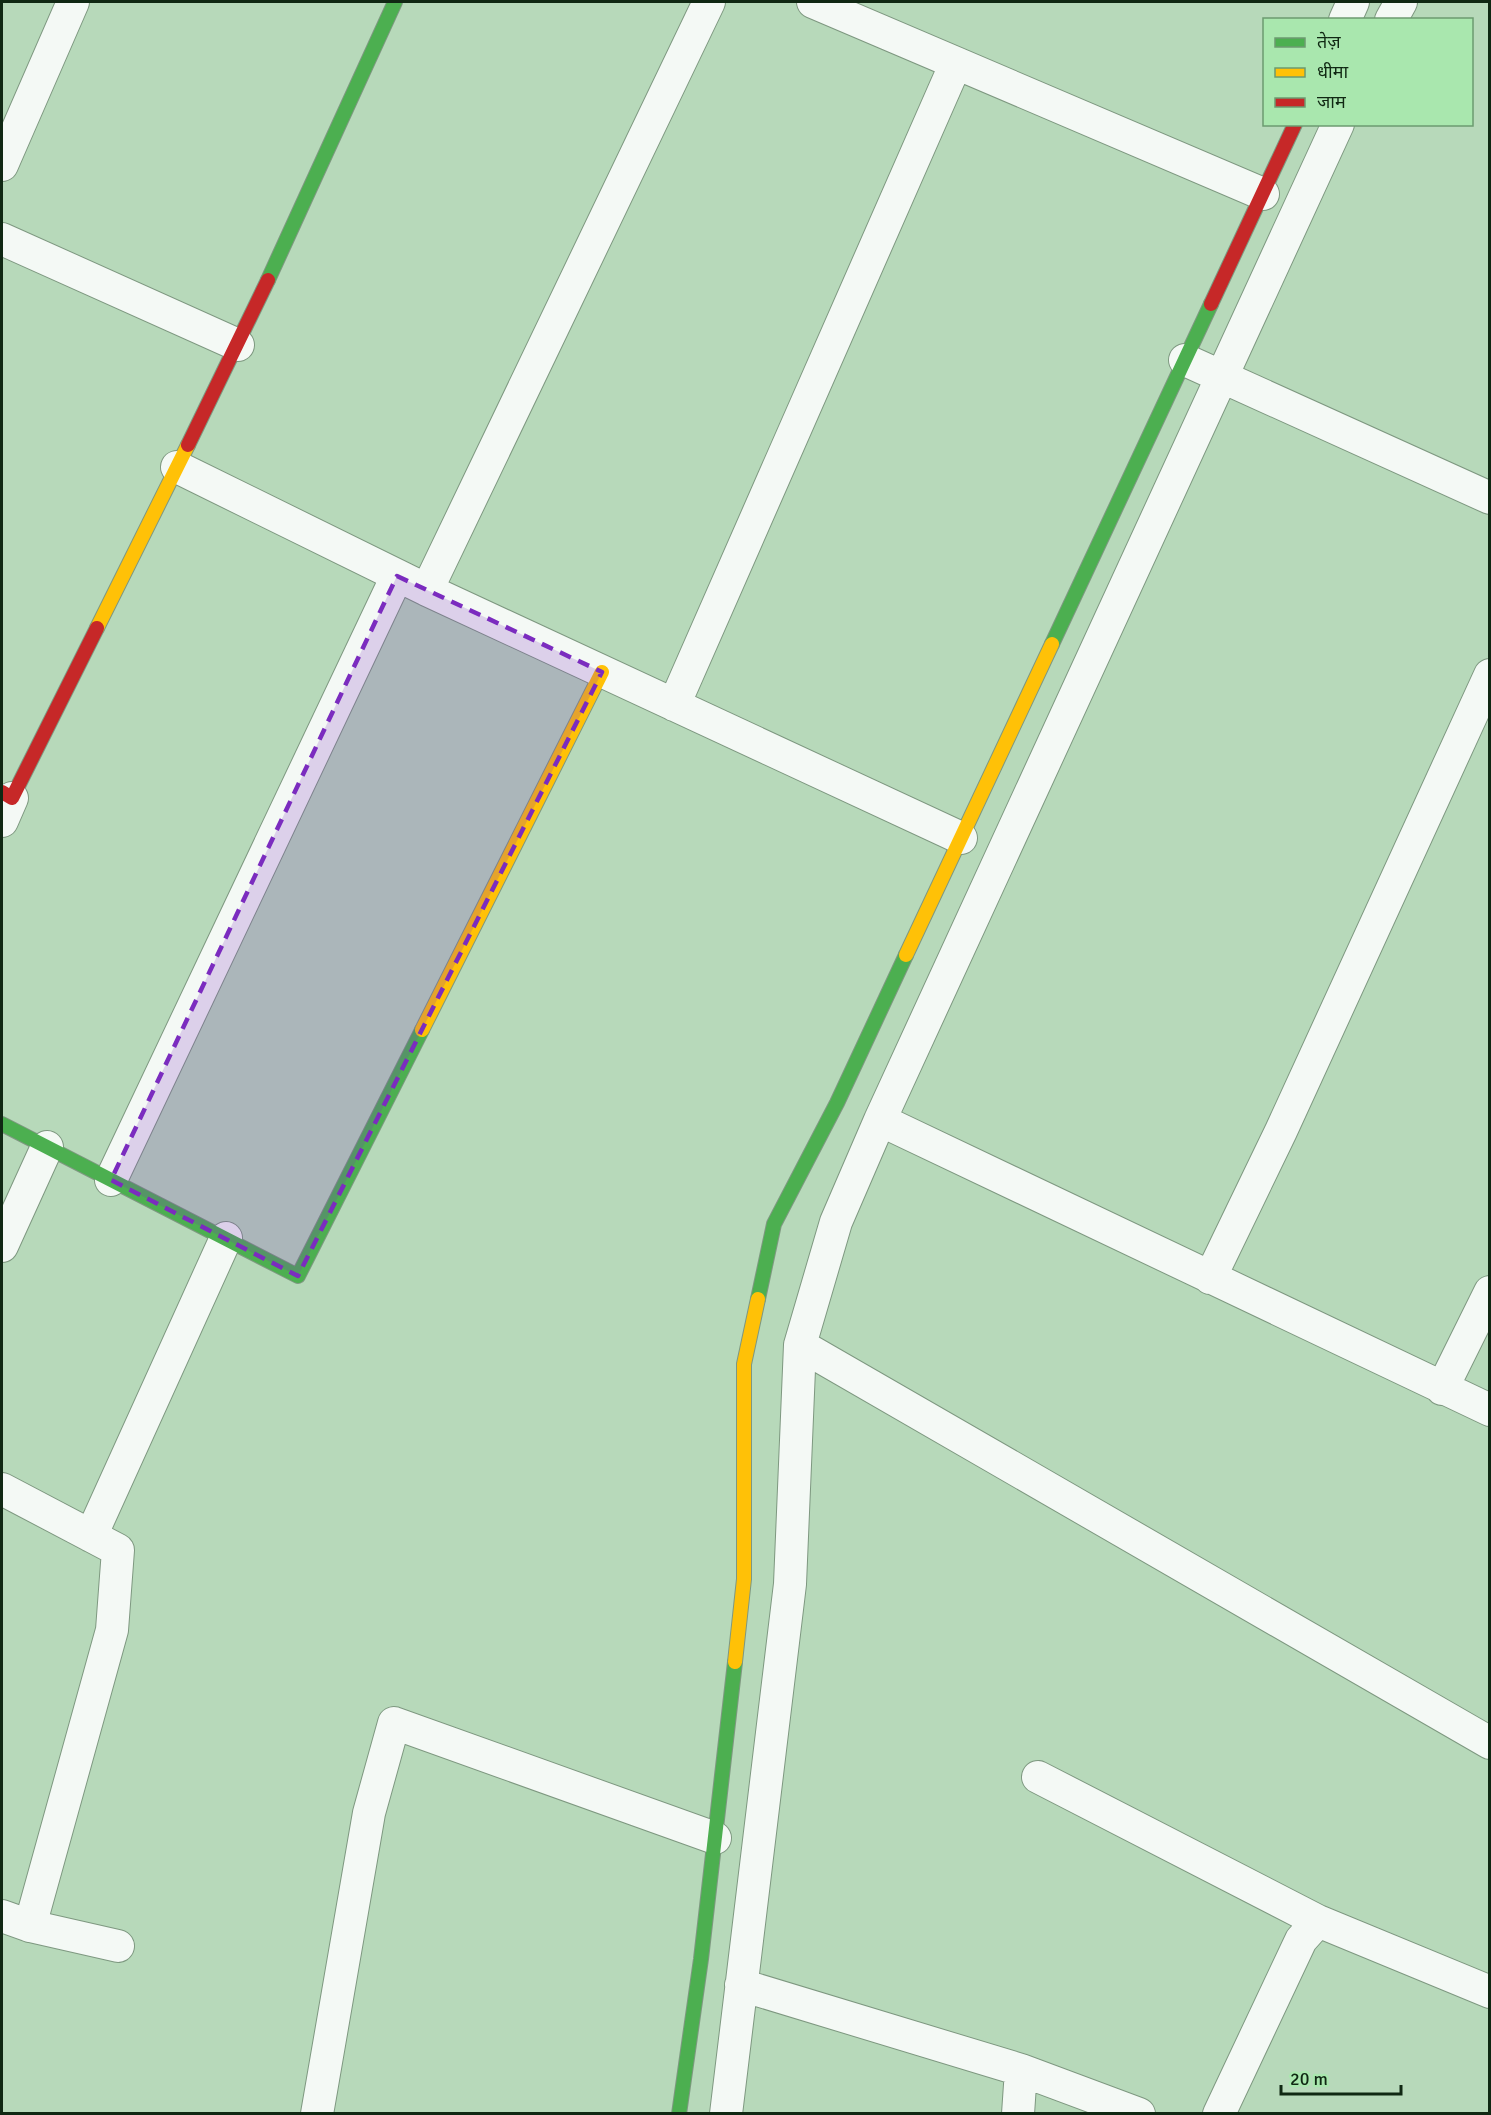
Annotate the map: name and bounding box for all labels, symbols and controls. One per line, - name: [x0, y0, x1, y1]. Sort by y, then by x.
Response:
- legend: [1263, 18, 1473, 126]
- text: तेज़: [1317, 31, 1341, 53]
- text: धीमा: [1317, 61, 1348, 83]
- text: जाम: [1317, 91, 1347, 113]
- scale bar: [1281, 2058, 1401, 2096]
- text: 20 m: [1290, 2068, 1328, 2090]

